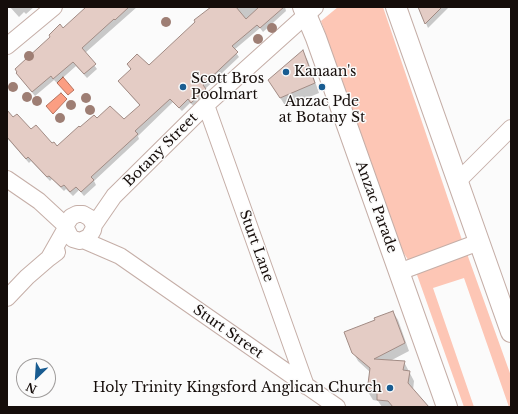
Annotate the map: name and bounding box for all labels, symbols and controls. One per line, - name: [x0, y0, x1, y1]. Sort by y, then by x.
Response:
- place label: Kanaan's: [294, 64, 356, 80]
- marker: Kanaan's: [281, 67, 291, 77]
- place label: Scott Bros Poolmart: [191, 71, 264, 104]
- marker: Scott Bros Poolmart: [178, 82, 188, 92]
- marker: Anzac Pde at Botany St: [317, 82, 327, 92]
- place label: Anzac Pde at Botany St: [279, 94, 365, 126]
- street label: Botany Street: [121, 110, 201, 190]
- street label: Anzac Parade: [352, 159, 400, 255]
- street label: Sturt Lane: [235, 208, 277, 284]
- street label: Sturt Street: [190, 302, 266, 362]
- north arrow: [16, 358, 56, 398]
- text: N: [24, 379, 39, 396]
- place label: Holy Trinity Kingsford Anglican Church: [93, 380, 382, 396]
- marker: Holy Trinity Kingsford Anglican Church: [385, 383, 395, 393]

